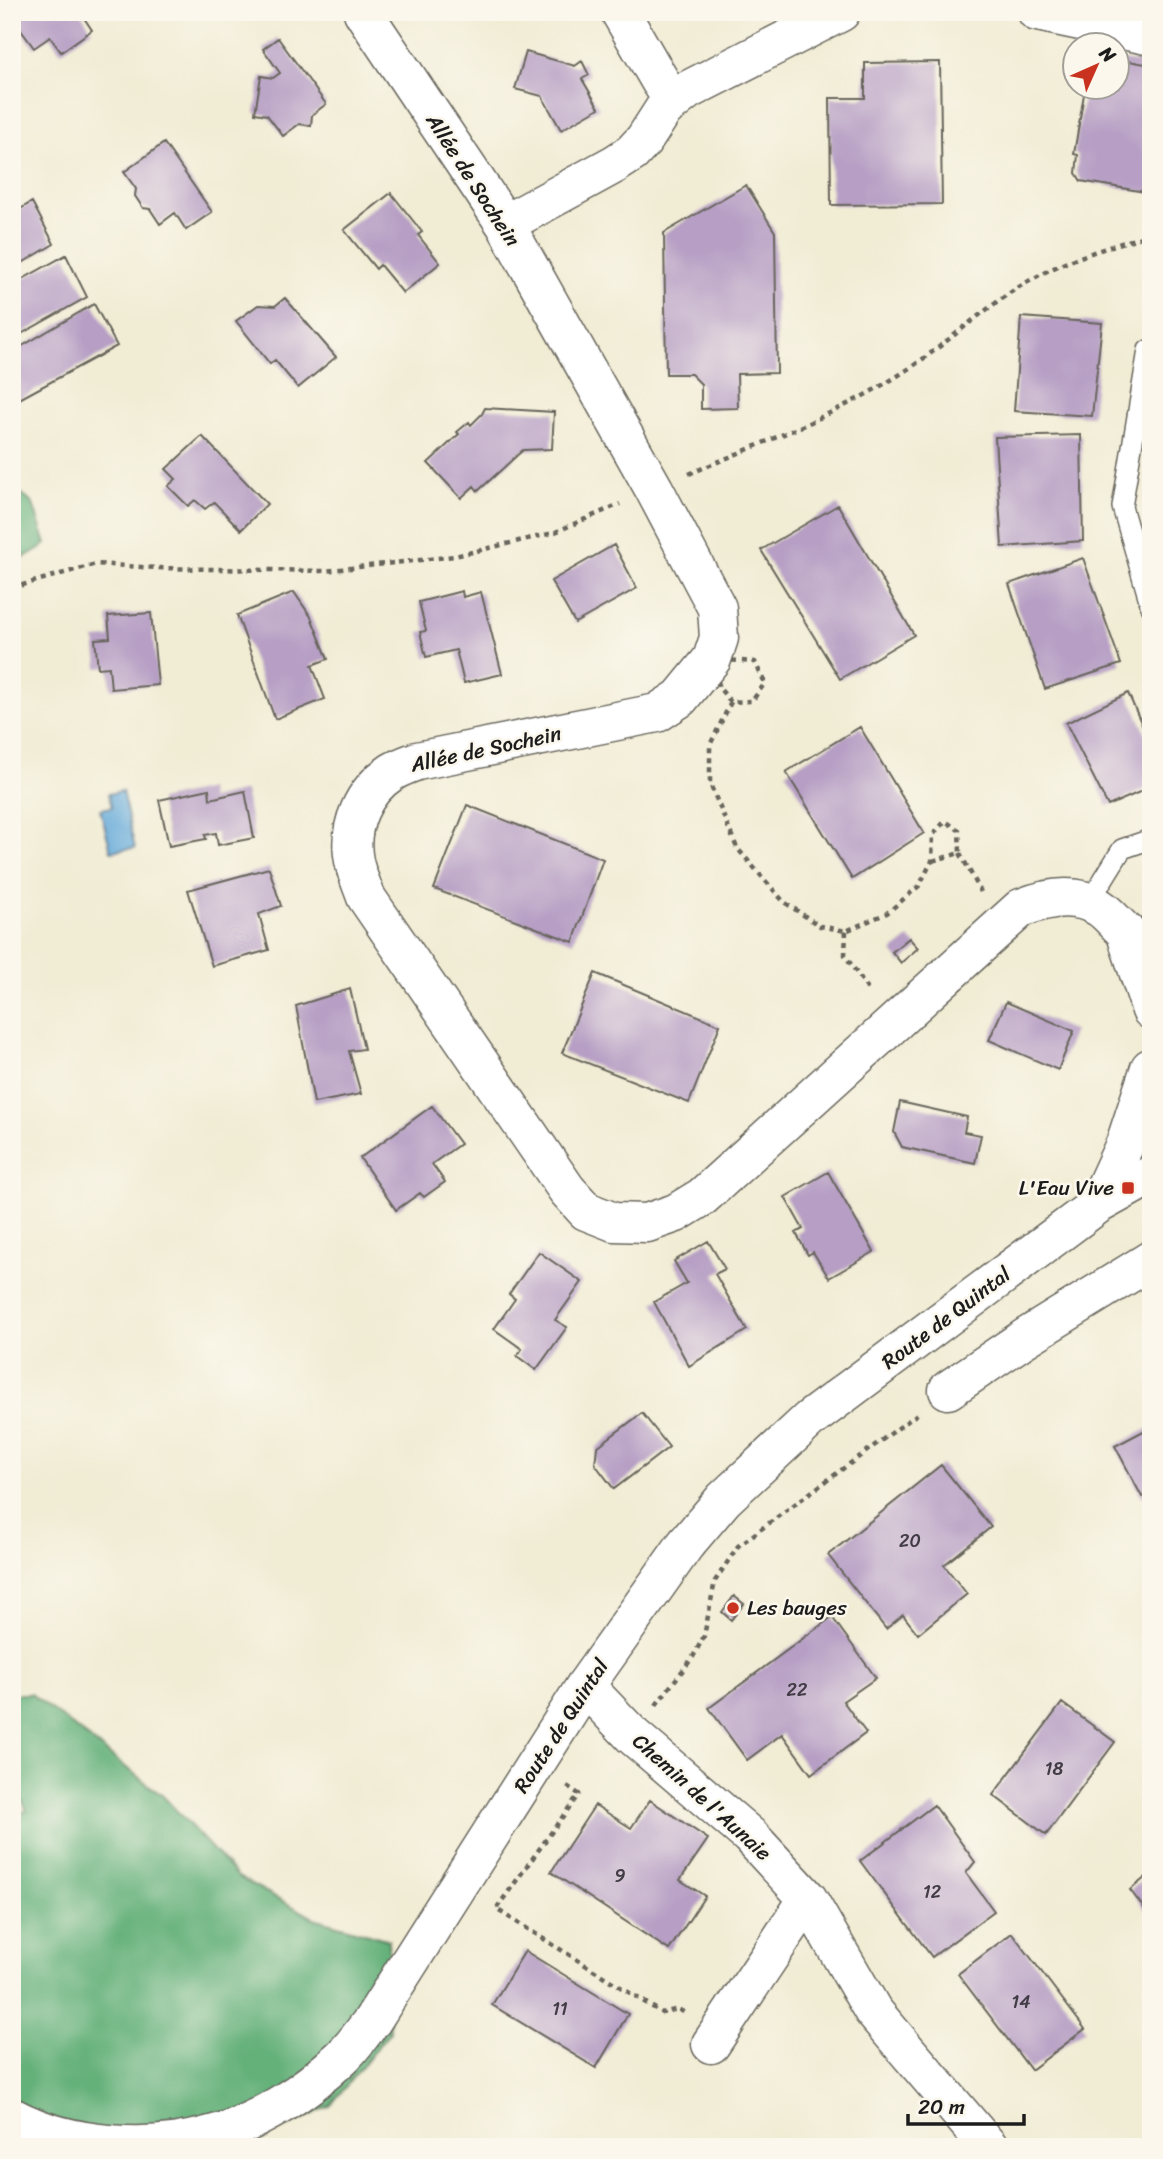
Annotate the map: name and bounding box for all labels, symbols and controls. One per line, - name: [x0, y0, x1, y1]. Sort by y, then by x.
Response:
- north arrow: [1062, 32, 1132, 102]
- text: N: [1091, 37, 1125, 71]
- street label: Allée de Sochein: [415, 105, 531, 255]
- street label: Allée de Sochein: [406, 714, 565, 784]
- place label: L'Eau Vive: [1019, 1169, 1114, 1207]
- marker: L'Eau Vive: [1120, 1180, 1136, 1196]
- street label: Route de Quintal: [873, 1256, 1020, 1380]
- house number: 20: [899, 1525, 921, 1557]
- place label: Les bauges: [747, 1589, 847, 1627]
- marker: Les bauges: [725, 1600, 741, 1616]
- street label: Route de Quintal: [503, 1650, 620, 1801]
- house number: 22: [787, 1674, 807, 1706]
- street label: Chemin de l'Aunaie: [623, 1723, 781, 1871]
- house number: 18: [1045, 1753, 1063, 1785]
- house number: 9: [614, 1860, 626, 1892]
- house number: 12: [923, 1876, 941, 1908]
- house number: 14: [1012, 1986, 1030, 2018]
- house number: 11: [552, 1993, 568, 2025]
- scale bar: [908, 2082, 1023, 2126]
- text: 20 m: [918, 2088, 965, 2126]

